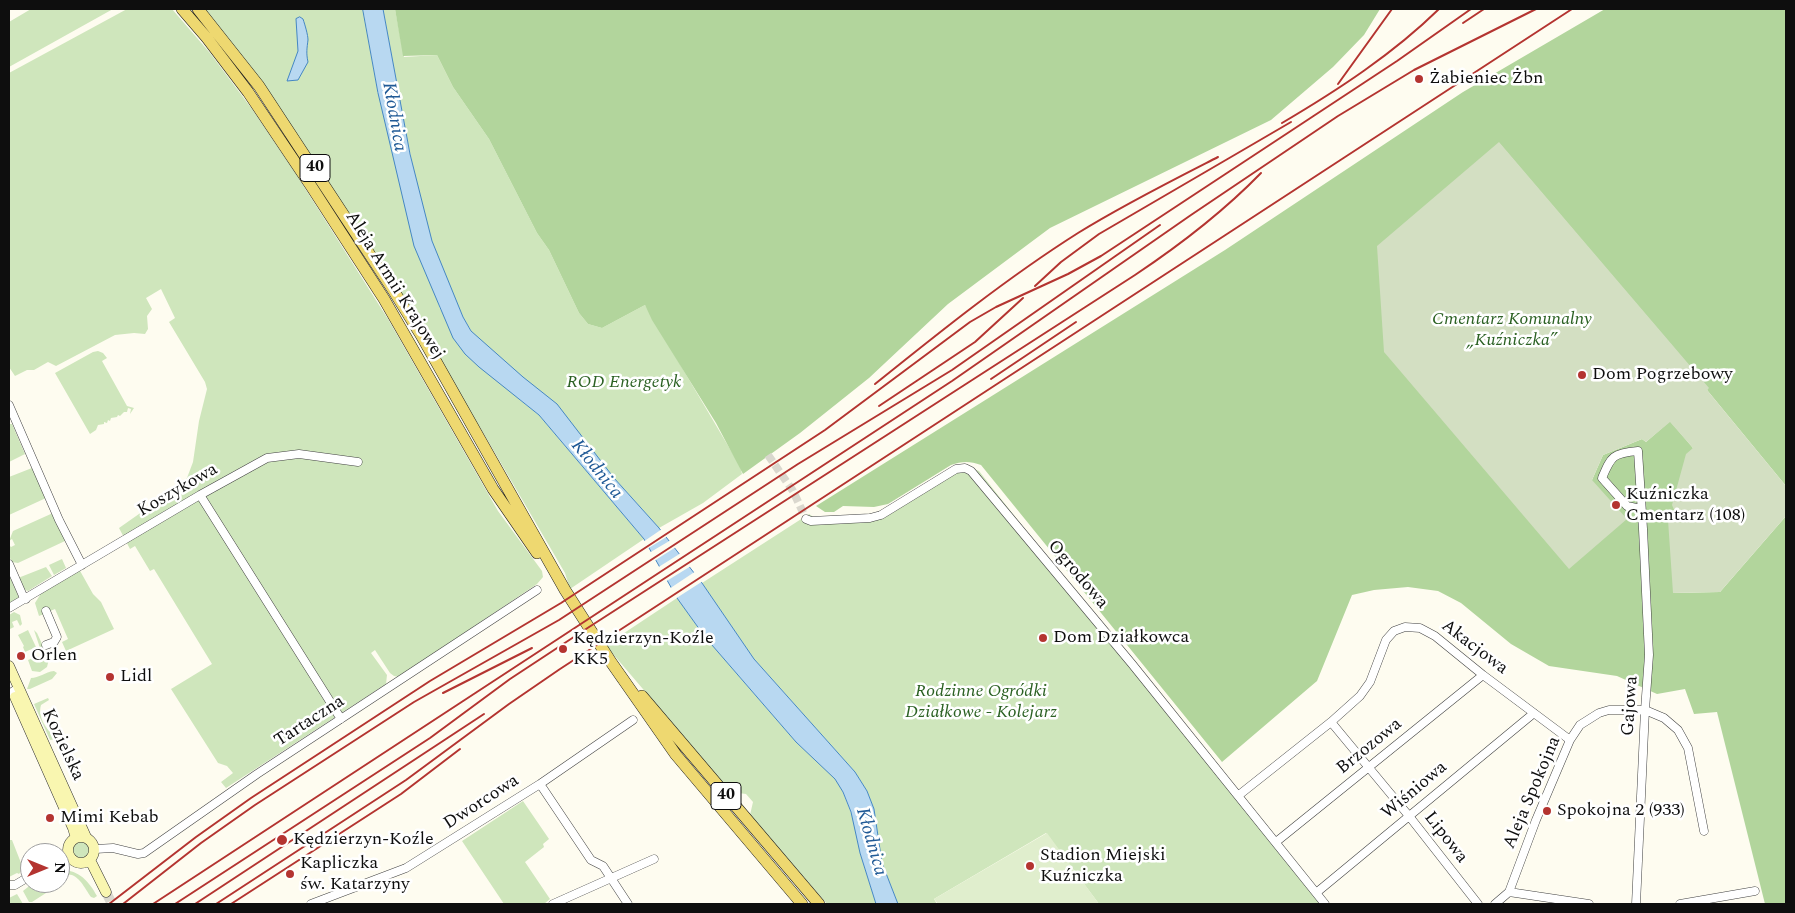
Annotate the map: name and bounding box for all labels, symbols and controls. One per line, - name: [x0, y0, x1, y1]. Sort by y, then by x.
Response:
- place label: Żabieniec Żbn: [1429, 68, 1543, 90]
- marker: Żabieniec Żbn: [1413, 73, 1425, 85]
- water label: Kłodnica: [376, 81, 410, 153]
- road number: 40: [300, 154, 330, 182]
- street label: Aleja Armii Krajowej: [340, 208, 448, 364]
- park label: Cmentarz Komunalny „Kuźniczka”: [1432, 309, 1592, 352]
- place label: Dom Pogrzebowy: [1592, 364, 1733, 386]
- marker: Dom Pogrzebowy: [1576, 369, 1588, 381]
- park label: ROD Energetyk: [566, 372, 682, 394]
- water label: Kłodnica: [565, 436, 627, 504]
- street label: Koszykowa: [134, 459, 222, 523]
- place label: Kuźniczka Cmentarz (108): [1626, 484, 1745, 526]
- marker: Kuźniczka Cmentarz (108): [1610, 499, 1622, 511]
- street label: Ogrodowa: [1042, 536, 1112, 614]
- street label: Akacjowa: [1436, 616, 1512, 680]
- place label: Dom Działkowca: [1053, 627, 1189, 649]
- place label: Kędzierzyn-Koźle KK5: [573, 628, 714, 670]
- marker: Dom Działkowca: [1037, 632, 1049, 644]
- marker: Kędzierzyn-Koźle KK5: [557, 643, 569, 655]
- place label: Orlen: [31, 645, 77, 667]
- marker: Orlen: [15, 650, 27, 662]
- place label: Lidl: [120, 666, 152, 688]
- marker: Lidl: [104, 671, 116, 683]
- street label: Gajowa: [1618, 675, 1644, 737]
- park label: Rodzinne Ogródki Działkowe - Kolejarz: [905, 681, 1057, 724]
- street label: Tartaczna: [271, 691, 349, 753]
- street label: Kozielska: [36, 706, 88, 784]
- street label: Brzozowa: [1333, 714, 1407, 780]
- street label: Aleja Spokojna: [1500, 734, 1566, 852]
- street label: Wiśniowa: [1378, 757, 1452, 825]
- street label: Dworcowa: [440, 771, 524, 835]
- road number: 40: [711, 782, 741, 809]
- place label: Spokojna 2 (933): [1557, 800, 1685, 822]
- water label: Kłodnica: [849, 805, 891, 879]
- marker: Spokojna 2 (933): [1541, 805, 1553, 817]
- place label: Mimi Kebab: [60, 807, 159, 829]
- street label: Lipowa: [1418, 808, 1472, 868]
- marker: Mimi Kebab: [44, 812, 56, 824]
- place label: Kędzierzyn-Koźle: [293, 829, 434, 851]
- marker: Kędzierzyn-Koźle: [275, 833, 289, 847]
- north arrow: [20, 843, 70, 893]
- place label: Stadion Miejski Kuźniczka: [1040, 845, 1166, 888]
- place label: Kapliczka św. Katarzyny: [300, 853, 410, 896]
- marker: Stadion Miejski Kuźniczka: [1024, 860, 1036, 872]
- text: N: [49, 862, 70, 874]
- marker: Kapliczka św. Katarzyny: [284, 868, 296, 880]

